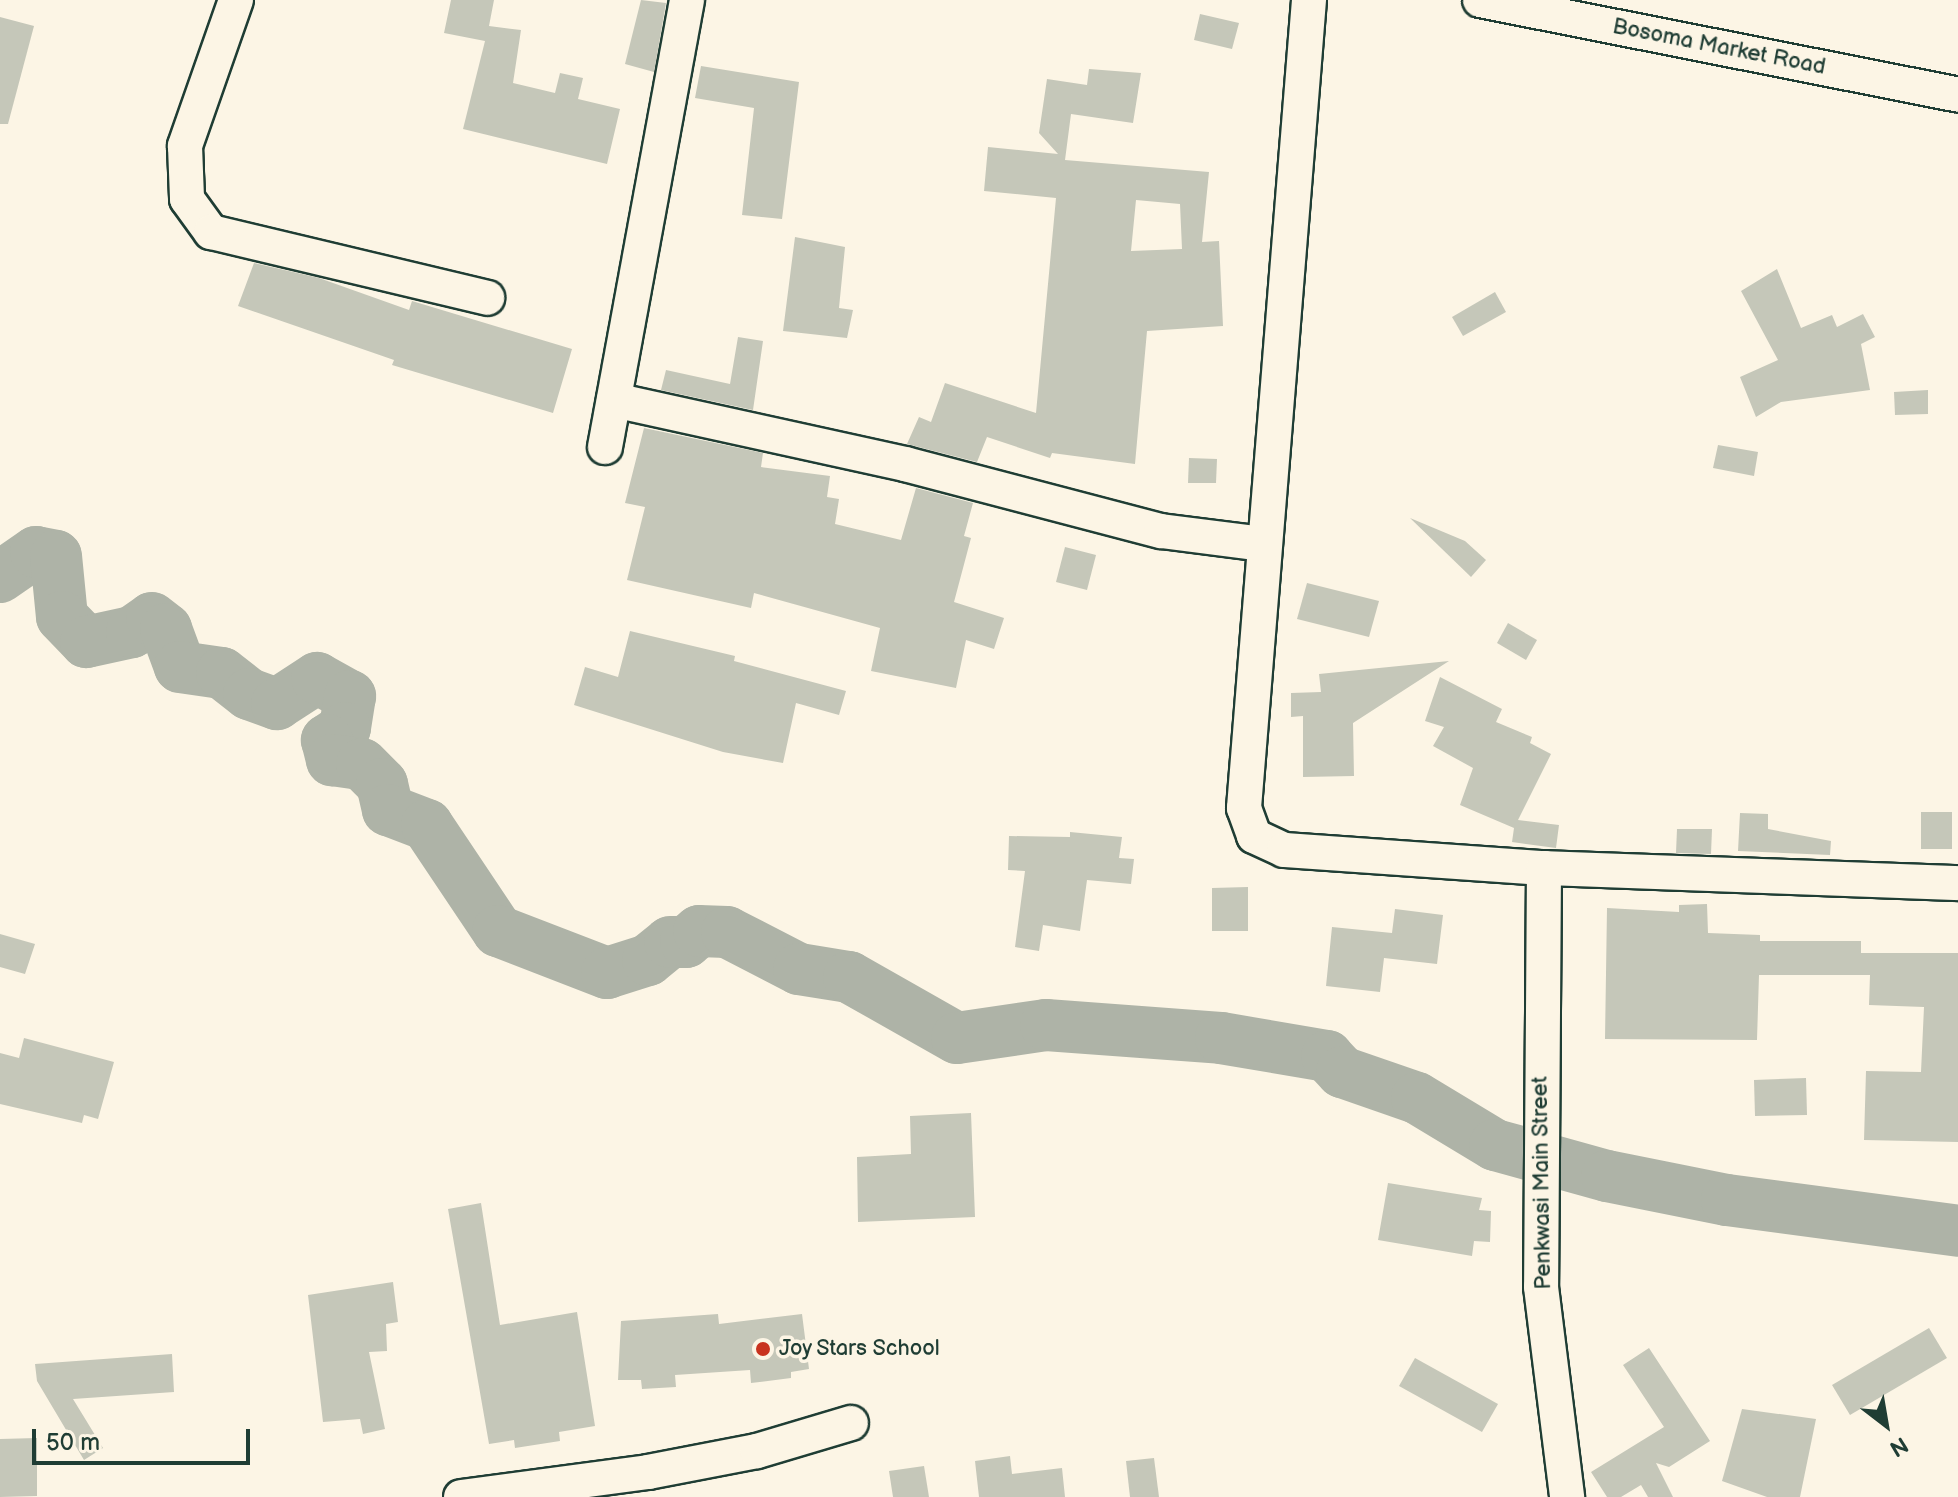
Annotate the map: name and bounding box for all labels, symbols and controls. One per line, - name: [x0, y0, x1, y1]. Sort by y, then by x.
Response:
- street label: Bosoma Market Road: [1610, 13, 1828, 81]
- street label: Penkwasi Main Street: [1527, 1076, 1557, 1290]
- place label: Joy Stars School: [779, 1336, 942, 1362]
- marker: Joy Stars School: [754, 1340, 772, 1358]
- north arrow: [1846, 1385, 1926, 1465]
- scale bar: [36, 1413, 254, 1463]
- text: 50 m: [46, 1428, 100, 1457]
- text: N: [1885, 1430, 1913, 1462]

